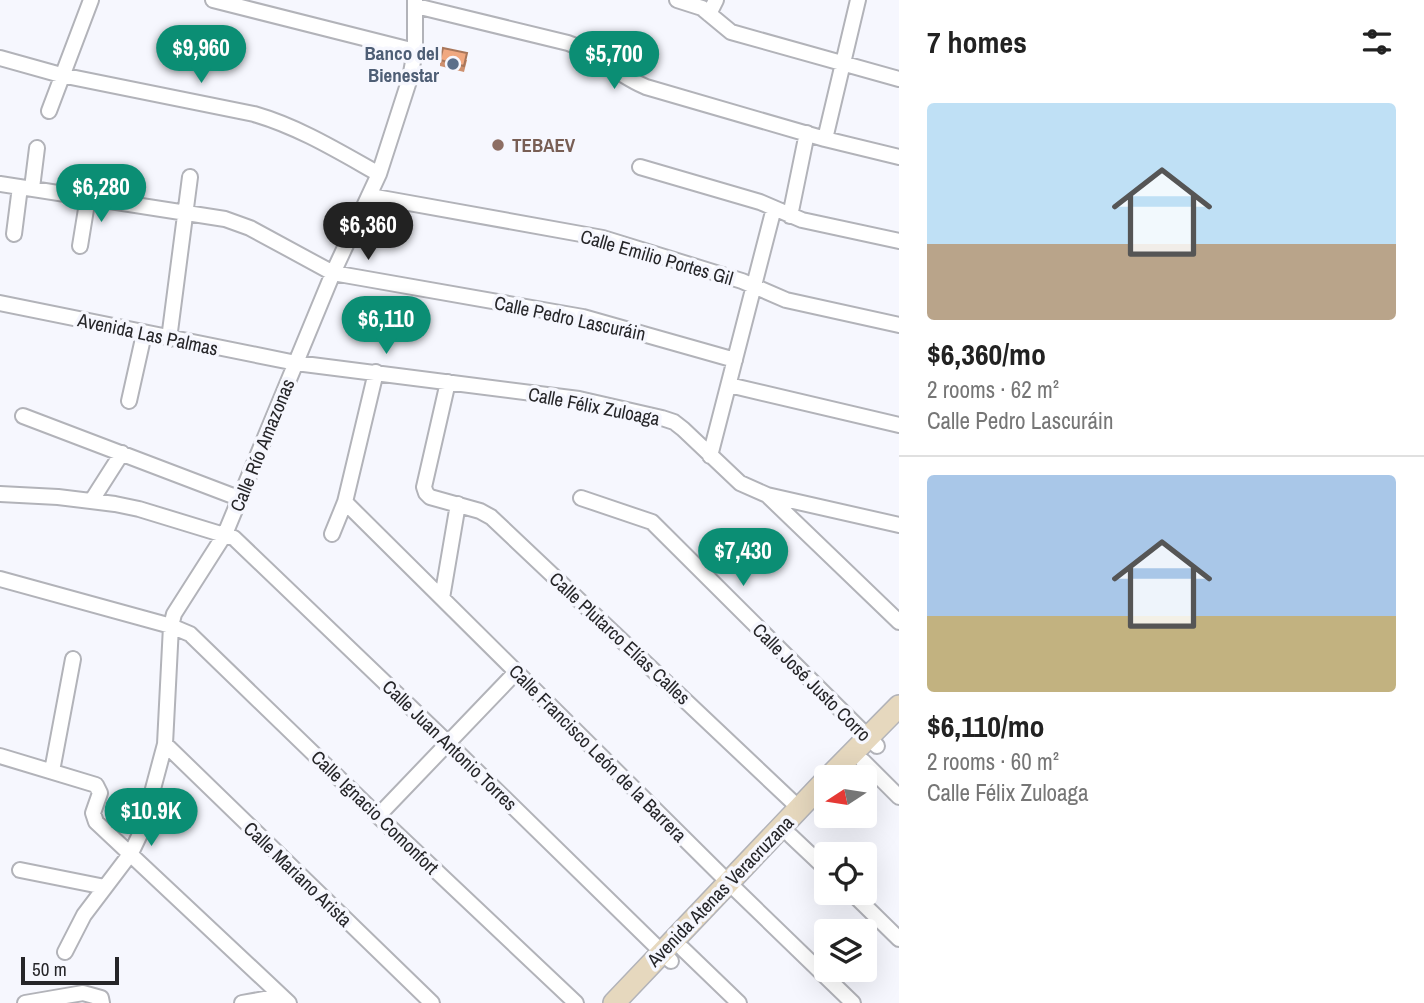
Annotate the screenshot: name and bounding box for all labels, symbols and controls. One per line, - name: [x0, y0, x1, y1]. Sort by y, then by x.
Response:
- text: 7 homes: [927, 22, 1027, 62]
- icon: filters: [1358, 23, 1396, 61]
- pin: $9,960: [144, 25, 258, 85]
- text: $9,960: [172, 32, 230, 63]
- pin: $5,700: [557, 32, 671, 91]
- text: $5,700: [585, 38, 643, 69]
- place label: Banco del Bienestar: [365, 40, 439, 88]
- marker: Banco del Bienestar: [445, 56, 461, 72]
- place label: TEBAEV: [512, 132, 576, 158]
- marker: TEBAEV: [490, 137, 506, 153]
- icon: home: [1099, 149, 1225, 275]
- pin: $6,280: [44, 164, 158, 224]
- text: $6,280: [72, 171, 130, 202]
- pin: $6,360: [311, 202, 425, 262]
- text: $6,360: [339, 209, 397, 240]
- street label: Calle Emilio Portes Gil: [578, 223, 736, 291]
- street label: Calle Pedro Lascuráin: [492, 289, 648, 347]
- pin: $6,110: [329, 296, 443, 356]
- text: $6,110: [358, 303, 414, 334]
- street label: Avenida Las Palmas: [75, 306, 221, 362]
- text: $6,360/mo: [927, 334, 1046, 374]
- text: 2 rooms · 62 m²: [927, 374, 1059, 405]
- street label: Calle Río Amazonas: [224, 375, 301, 515]
- street label: Calle Félix Zuloaga: [526, 381, 662, 432]
- text: Calle Pedro Lascuráin: [927, 405, 1114, 436]
- icon: home: [1099, 521, 1225, 647]
- pin: $7,430: [686, 528, 800, 588]
- text: $7,430: [714, 535, 772, 566]
- street label: Calle Plutarco Elías Calles: [544, 566, 696, 710]
- street label: Calle José Justo Corro: [747, 617, 877, 747]
- street label: Calle Francisco León de la Barrera: [503, 658, 693, 848]
- street label: Calle Juan Antonio Torres: [377, 674, 523, 816]
- text: $6,110/mo: [927, 706, 1045, 746]
- street label: Calle Ignacio Comonfort: [306, 744, 445, 880]
- text: 2 rooms · 60 m²: [927, 746, 1059, 777]
- north arrow: [814, 765, 877, 828]
- map controls: [814, 765, 877, 982]
- text: Calle Félix Zuloaga: [927, 777, 1089, 808]
- pin: $10.9K: [94, 788, 208, 848]
- text: $10.9K: [121, 795, 181, 826]
- street label: Avenida Atenas Veracruzana: [640, 810, 799, 973]
- street label: Calle Mariano Arista: [238, 816, 358, 933]
- button: locate: [814, 842, 877, 905]
- button: layers: [814, 919, 877, 982]
- scale bar: [21, 954, 119, 986]
- text: 50 m: [32, 956, 67, 982]

